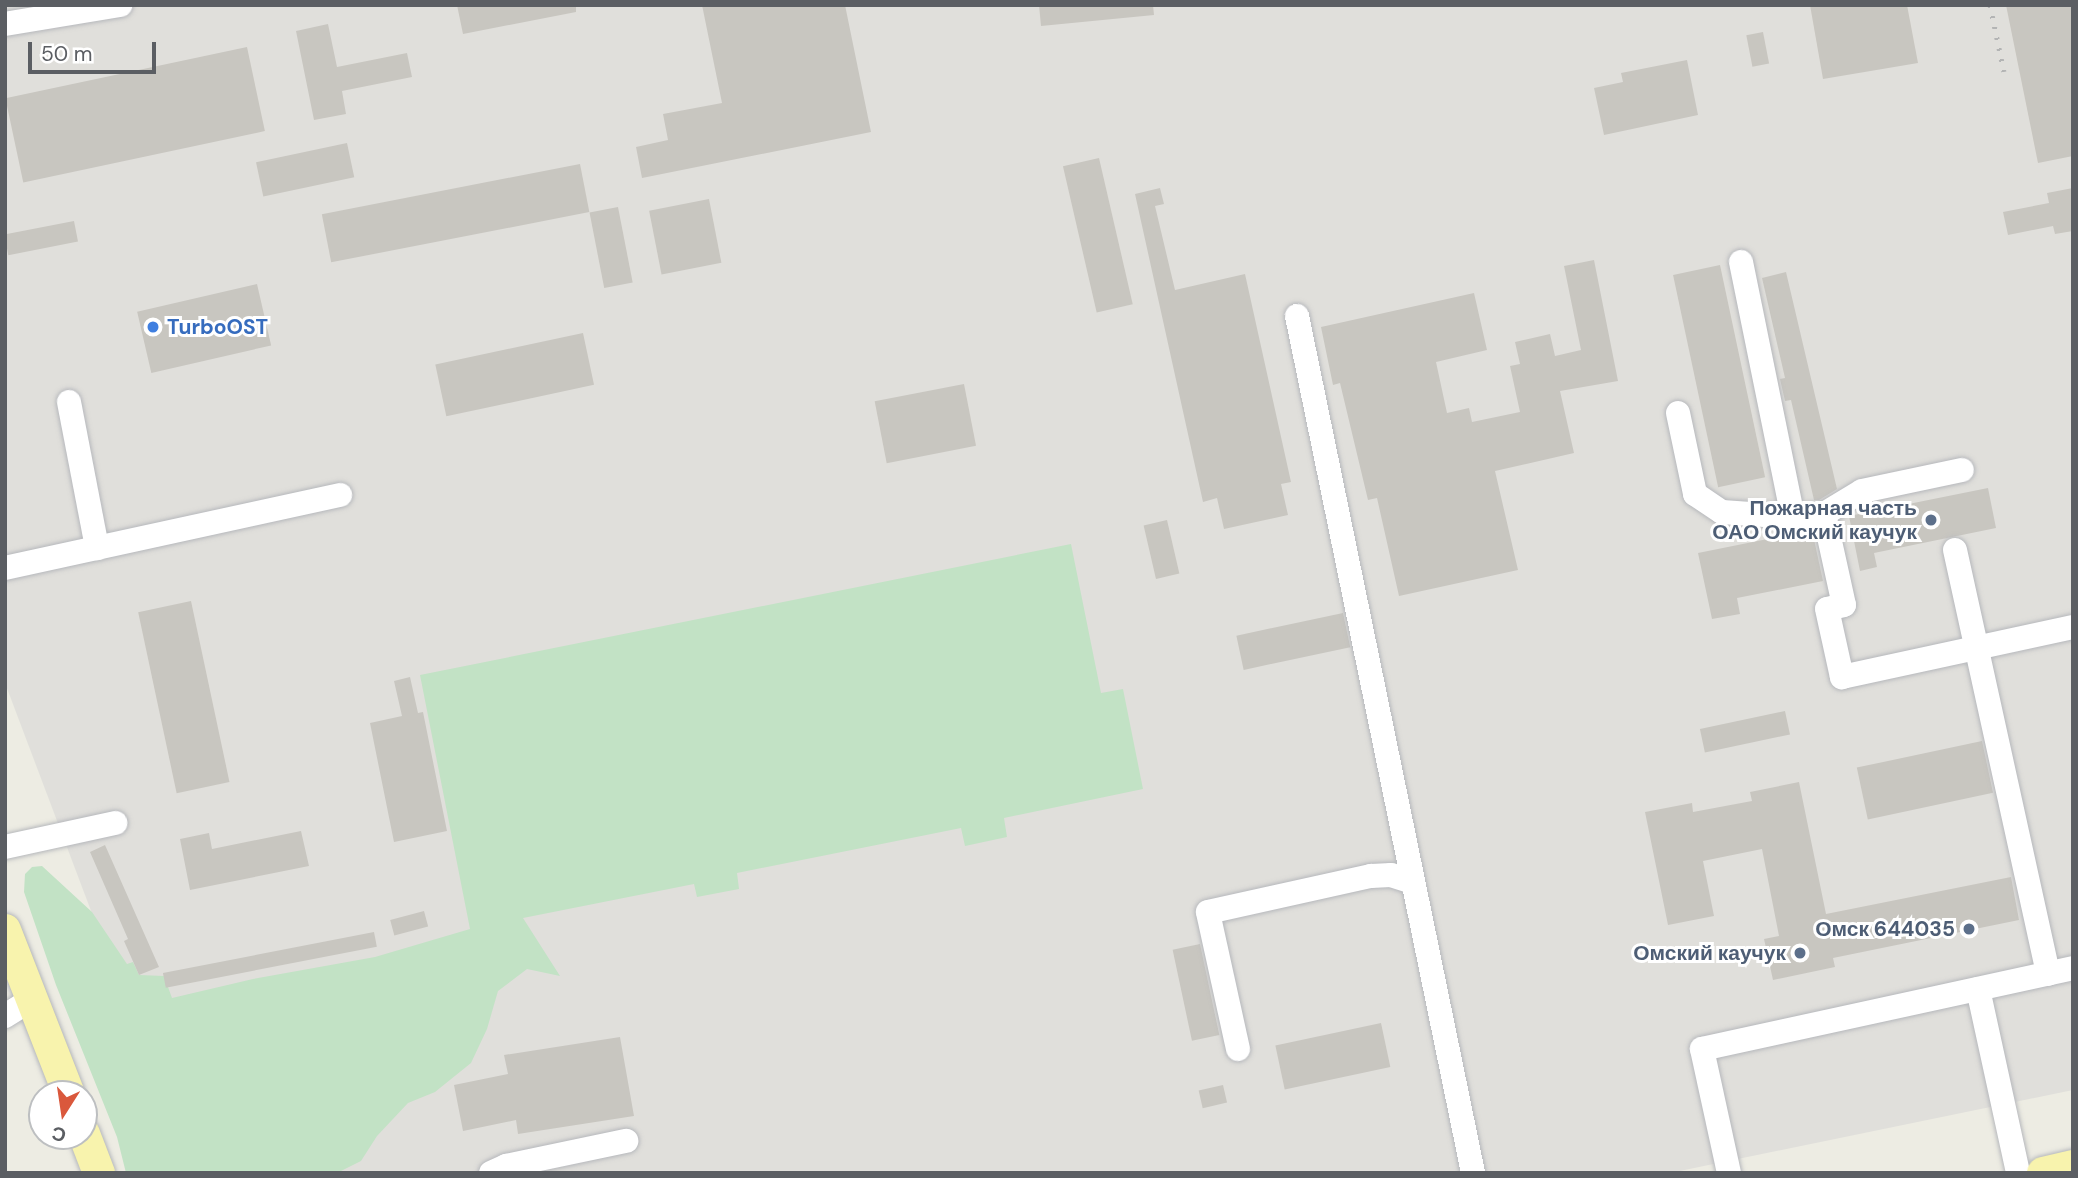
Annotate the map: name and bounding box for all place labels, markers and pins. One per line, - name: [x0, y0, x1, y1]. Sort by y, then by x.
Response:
- place label: TurboOST: [167, 314, 268, 340]
- marker: TurboOST: [145, 319, 161, 335]
- place label: Пожарная часть ОАО Омский каучук: [1712, 495, 1917, 545]
- marker: Пожарная часть ОАО Омский каучук: [1923, 512, 1939, 528]
- place label: Омск 644035: [1815, 916, 1955, 942]
- marker: Омск 644035: [1961, 921, 1977, 937]
- place label: Омский каучук: [1633, 940, 1786, 966]
- marker: Омский каучук: [1792, 945, 1808, 961]

